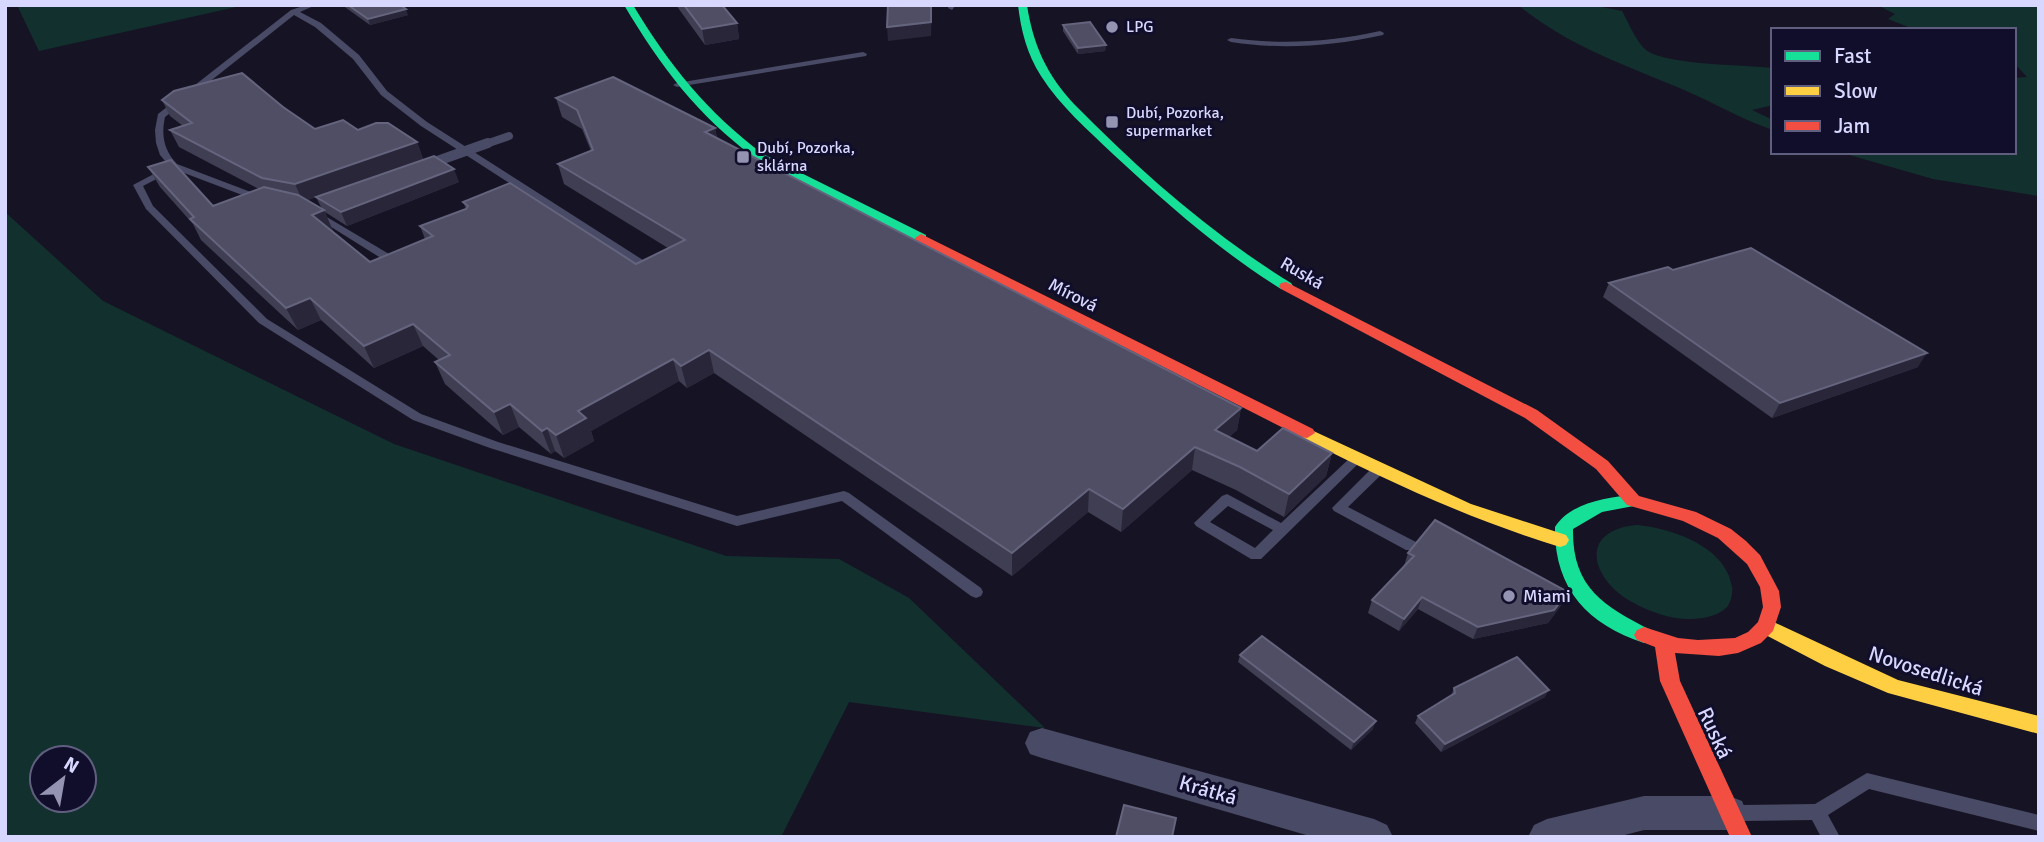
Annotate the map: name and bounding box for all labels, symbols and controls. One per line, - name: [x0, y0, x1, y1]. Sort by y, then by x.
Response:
- place label: LPG: [1126, 17, 1154, 37]
- marker: LPG: [1104, 19, 1120, 35]
- legend: [1771, 28, 2016, 154]
- text: Fast: [1834, 43, 1871, 69]
- text: Slow: [1834, 78, 1878, 104]
- place label: Dubí, Pozorka, supermarket: [1126, 103, 1224, 141]
- text: Jam: [1834, 113, 1870, 139]
- marker: Dubí, Pozorka, supermarket: [1104, 114, 1120, 130]
- place label: Dubí, Pozorka, sklárna: [757, 138, 855, 176]
- marker: Dubí, Pozorka, sklárna: [735, 149, 751, 165]
- street label: Ruská: [1276, 252, 1328, 294]
- street label: Mírová: [1045, 273, 1101, 317]
- place label: Miami: [1523, 585, 1571, 607]
- marker: Miami: [1501, 588, 1517, 604]
- street label: Novosedlická: [1865, 640, 1987, 702]
- street label: Ruská: [1692, 703, 1738, 763]
- north arrow: [28, 744, 98, 814]
- text: N: [59, 752, 83, 779]
- street label: Krátká: [1176, 769, 1240, 811]

